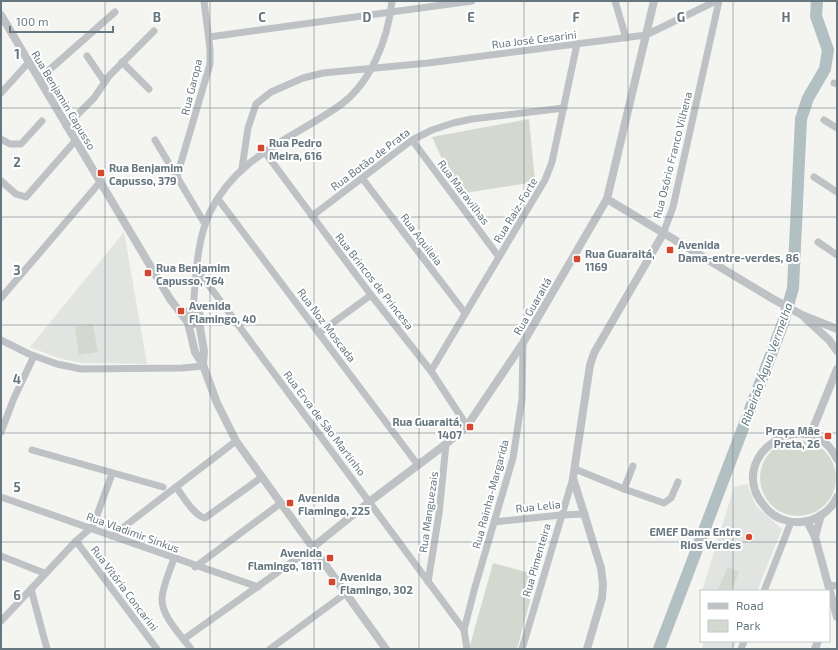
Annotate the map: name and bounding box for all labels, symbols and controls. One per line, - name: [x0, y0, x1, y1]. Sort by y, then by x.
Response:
- scale bar: [10, 8, 113, 34]
- text: B: [153, 9, 161, 25]
- text: C: [258, 9, 266, 25]
- text: D: [363, 9, 372, 25]
- text: E: [467, 9, 475, 25]
- text: F: [572, 9, 580, 25]
- text: G: [677, 9, 685, 25]
- text: H: [782, 9, 791, 25]
- text: 100 m: [16, 14, 48, 28]
- street label: Rua José Cesarini: [491, 27, 577, 51]
- text: 1: [14, 46, 20, 62]
- street label: Rua Benjamin Capusso: [28, 48, 99, 152]
- street label: Rua Garopa: [178, 58, 204, 116]
- street label: Rua Osório Franco Vilhena: [650, 90, 694, 220]
- street label: Rua Botão de Prata: [328, 125, 412, 193]
- place label: Rua Pedro Meira, 616: [269, 136, 323, 162]
- marker: Rua Pedro Meira, 616: [256, 143, 266, 153]
- text: 2: [13, 154, 21, 170]
- street label: Rua Maravilhas: [435, 157, 493, 227]
- place label: Rua Benjamim Capusso, 379: [109, 161, 183, 187]
- marker: Rua Benjamim Capusso, 379: [96, 168, 106, 178]
- street label: Rua Raiz-Forte: [490, 175, 540, 245]
- street label: Rua Aquileia: [398, 211, 446, 267]
- street label: Rua Brincos de Princesa: [333, 230, 417, 332]
- place label: Avenida Dama-entre-verdes, 86: [678, 238, 799, 264]
- marker: Avenida Dama-entre-verdes, 86: [665, 245, 675, 255]
- place label: Rua Guaraitá, 1169: [585, 247, 655, 273]
- marker: Rua Guaraitá, 1169: [572, 254, 582, 264]
- place label: Rua Benjamim Capusso, 764: [156, 261, 230, 287]
- text: 3: [13, 262, 21, 278]
- marker: Rua Benjamim Capusso, 764: [143, 268, 153, 278]
- street label: Rua Guaraitá: [510, 275, 554, 337]
- street label: Rua Noz Moscada: [295, 286, 359, 364]
- place label: Avenida Flamingo, 40: [189, 299, 256, 325]
- water label: Ribeirão Água Vermelha: [737, 300, 795, 427]
- marker: Avenida Flamingo, 40: [176, 306, 186, 316]
- street label: Rua Erva de São Martinho: [281, 368, 369, 478]
- text: 4: [13, 371, 21, 387]
- place label: Rua Guaraitá, 1407: [392, 415, 462, 441]
- marker: Rua Guaraitá, 1407: [465, 422, 475, 432]
- place label: Praça Mãe Preta, 26: [765, 424, 821, 450]
- marker: Praça Mãe Preta, 26: [823, 431, 833, 441]
- street label: Rua Rainha-Margarida: [469, 438, 511, 550]
- street label: Rua Manguezais: [416, 470, 440, 553]
- text: 5: [13, 479, 21, 495]
- place label: Avenida Flamingo, 225: [298, 491, 370, 517]
- street label: Rua Lelia: [515, 497, 561, 515]
- marker: Avenida Flamingo, 225: [285, 498, 295, 508]
- street label: Rua Vladimir Sinkus: [85, 509, 182, 555]
- street label: Rua Pimenteira: [519, 522, 553, 598]
- place label: EMEF Dama Entre Rios Verdes: [650, 525, 741, 551]
- marker: EMEF Dama Entre Rios Verdes: [744, 532, 754, 542]
- street label: Rua Vitória Concarini: [89, 543, 161, 633]
- place label: Avenida Flamingo, 1811: [248, 546, 322, 572]
- marker: Avenida Flamingo, 1811: [325, 553, 335, 563]
- place label: Avenida Flamingo, 302: [340, 570, 413, 596]
- marker: Avenida Flamingo, 302: [327, 577, 337, 587]
- text: 6: [13, 587, 21, 603]
- legend: [700, 590, 830, 642]
- text: Road: [736, 598, 764, 612]
- text: Park: [736, 618, 761, 632]

